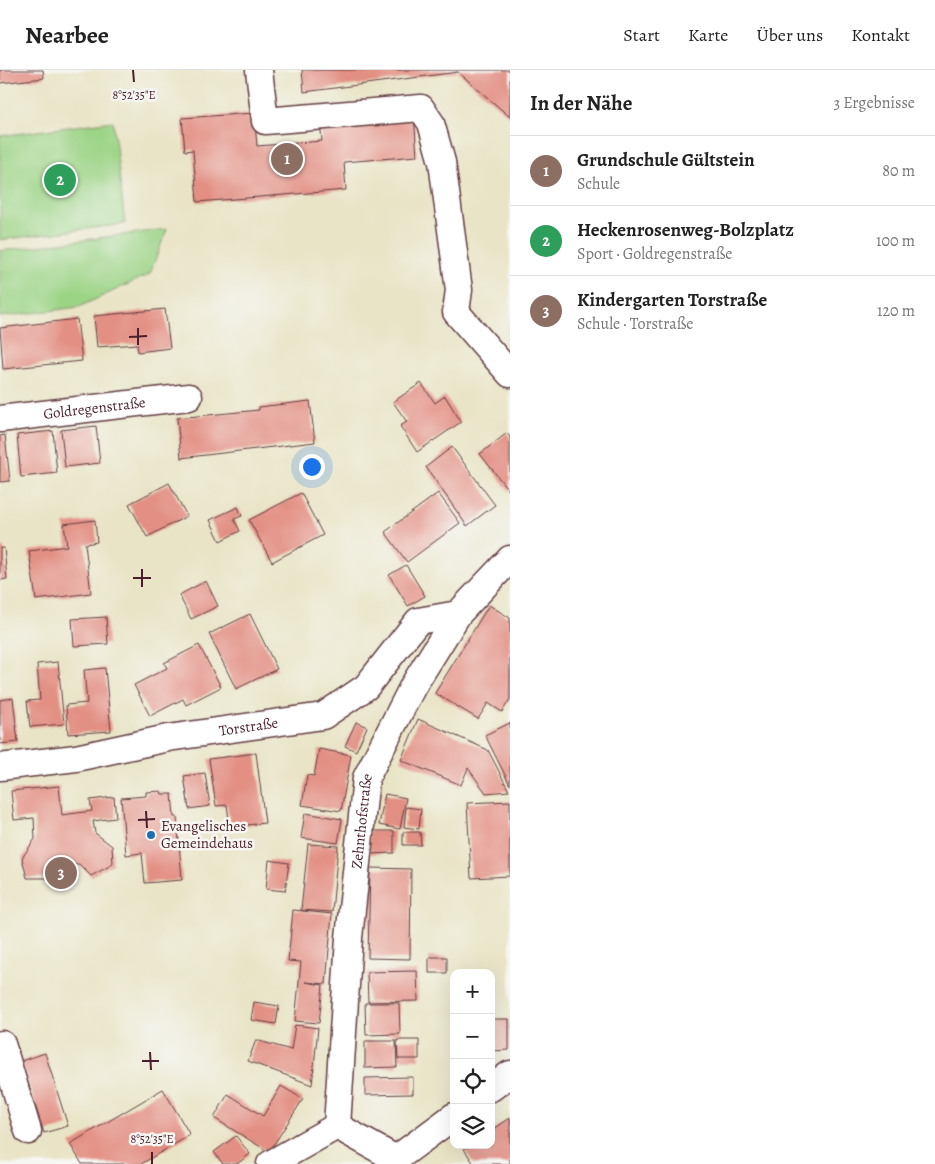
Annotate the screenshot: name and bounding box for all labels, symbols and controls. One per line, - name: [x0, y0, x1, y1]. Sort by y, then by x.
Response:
- text: Nearbee: [25, 19, 109, 51]
- text: Start: [623, 23, 660, 47]
- text: Karte: [688, 23, 728, 47]
- text: Über uns: [756, 23, 823, 47]
- text: Kontakt: [851, 23, 910, 47]
- text: 8°52'35"E: [112, 87, 156, 103]
- text: In der Nähe: [530, 89, 632, 117]
- text: 3 Ergebnisse: [833, 92, 915, 114]
- pin: 1: [271, 140, 303, 178]
- text: Grundschule Gültstein: [577, 147, 755, 173]
- text: 1: [543, 160, 549, 182]
- text: 80 m: [882, 160, 915, 182]
- pin: 2: [44, 161, 76, 199]
- text: Schule: [577, 173, 620, 195]
- text: Heckenrosenweg-Bolzplatz: [577, 217, 794, 243]
- text: 2: [542, 230, 550, 252]
- text: 100 m: [876, 230, 915, 252]
- text: Sport · Goldregenstraße: [577, 243, 732, 265]
- text: Kindergarten Torstraße: [577, 287, 767, 313]
- text: 3: [543, 300, 549, 322]
- text: 120 m: [877, 300, 915, 322]
- text: Schule · Torstraße: [577, 313, 693, 335]
- street label: Goldregenstraße: [42, 392, 147, 424]
- your location: [299, 454, 325, 480]
- street label: Torstraße: [218, 712, 280, 741]
- street label: Zehnthofstraße: [346, 769, 377, 870]
- place label: Evangelisches Gemeindehaus: [161, 816, 253, 853]
- marker: Evangelisches Gemeindehaus: [145, 829, 157, 841]
- pin: 3: [45, 854, 77, 892]
- map controls: [450, 969, 495, 1149]
- button: +: [450, 969, 495, 1014]
- button: −: [450, 1014, 495, 1059]
- button: locate: [450, 1059, 495, 1104]
- button: layers: [450, 1104, 495, 1149]
- text: 8°52'35"E: [130, 1131, 174, 1147]

